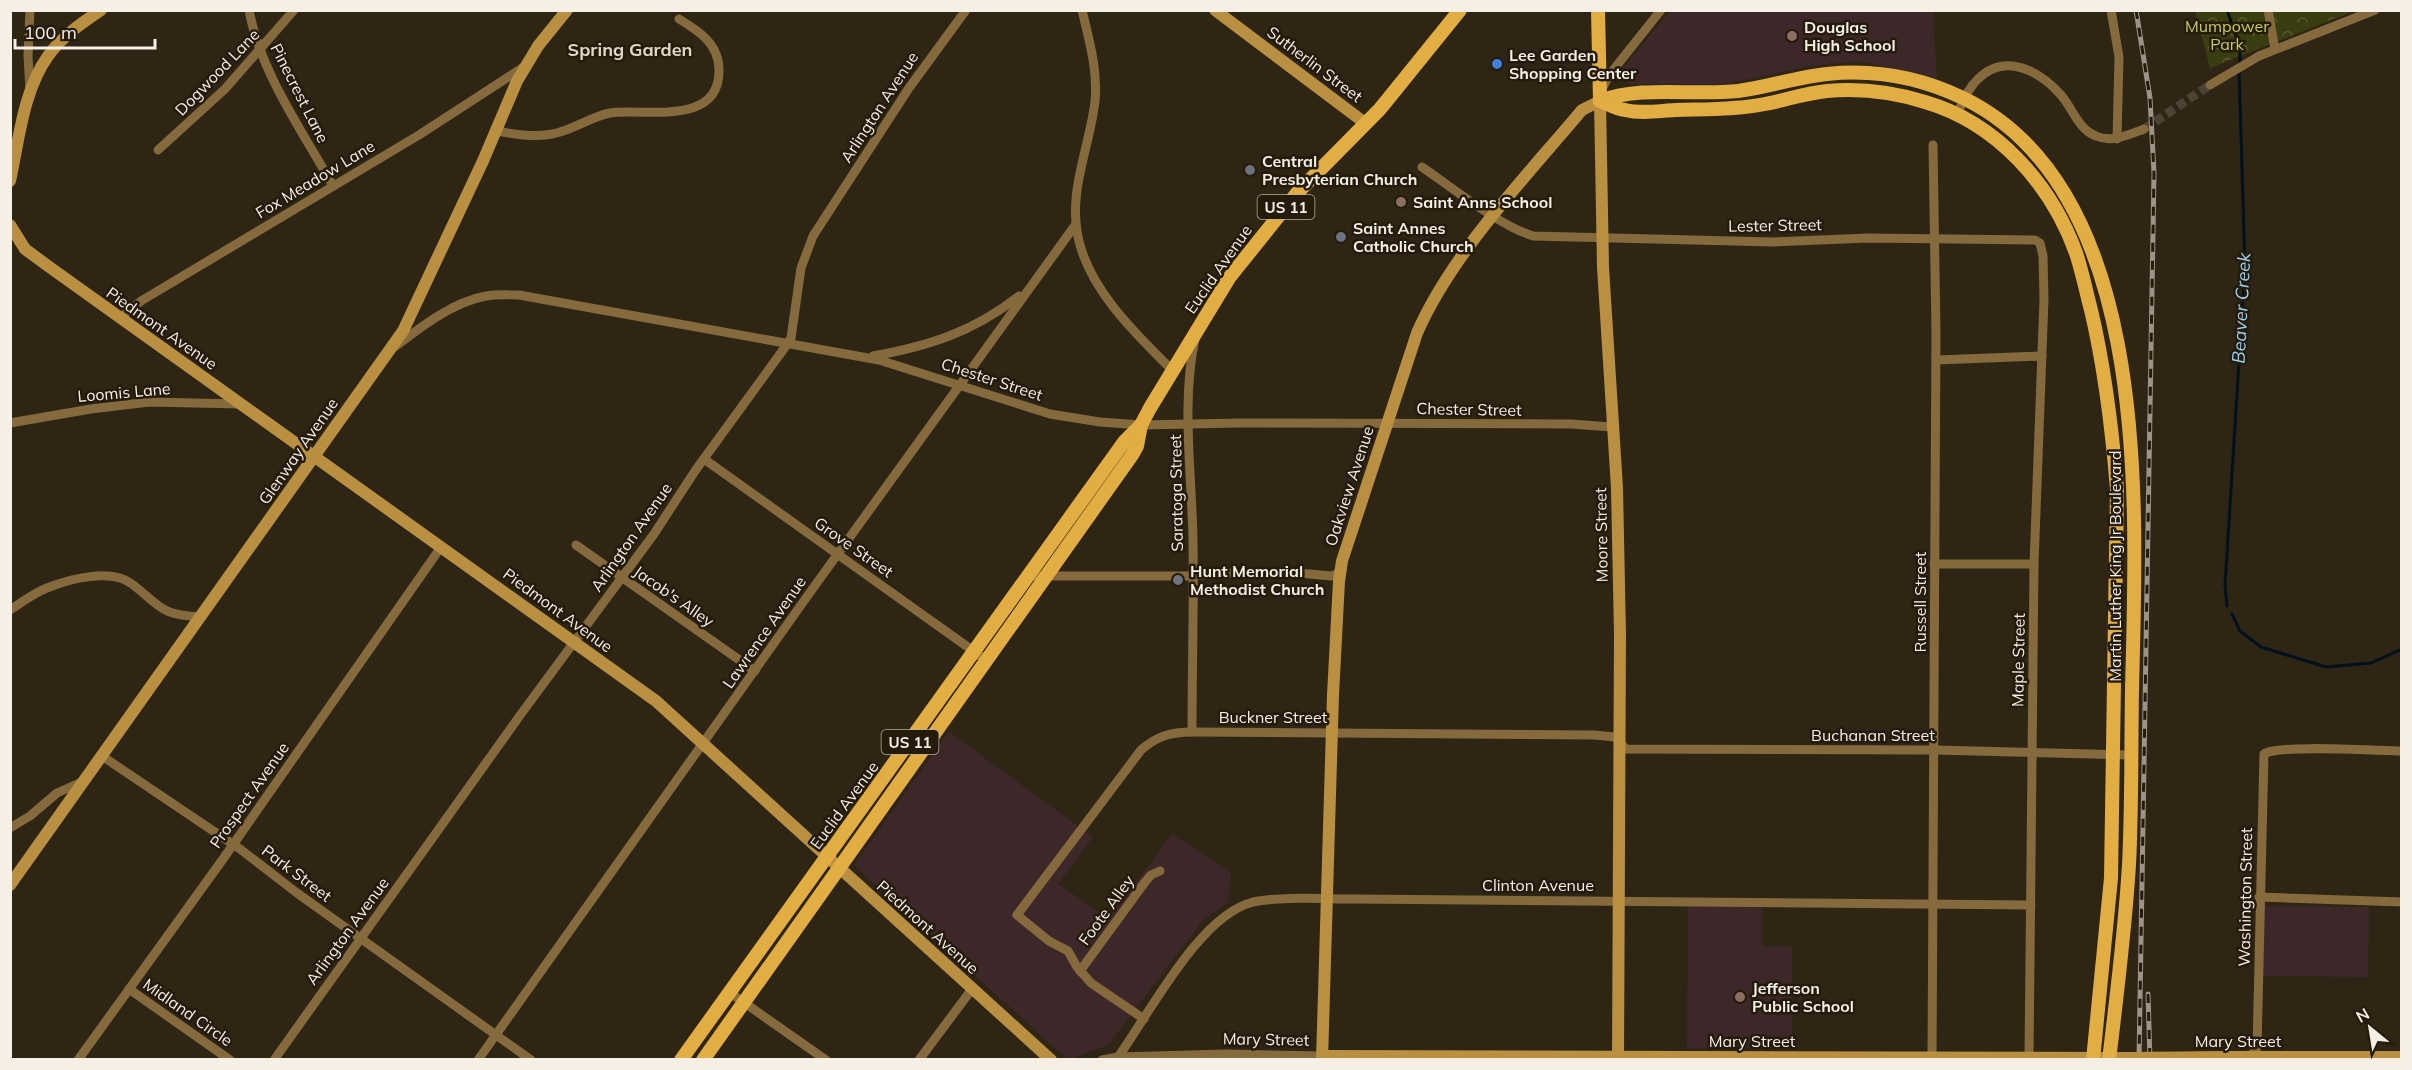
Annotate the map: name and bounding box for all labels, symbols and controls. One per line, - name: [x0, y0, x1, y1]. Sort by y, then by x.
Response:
- scale bar: [15, 12, 154, 50]
- park label: Mumpower Park: [2185, 16, 2269, 54]
- place label: Douglas High School: [1804, 17, 1896, 55]
- text: 100 m: [24, 21, 77, 44]
- street label: Sutherlin Street: [1263, 22, 1367, 107]
- street label: Dogwood Lane: [171, 24, 263, 120]
- marker: Douglas High School: [1785, 29, 1799, 43]
- district label: Spring Garden: [568, 38, 692, 61]
- street label: Pinecrest Lane: [266, 40, 334, 146]
- place label: Lee Garden Shopping Center: [1509, 45, 1637, 83]
- street label: Arlington Avenue: [836, 48, 922, 166]
- marker: Lee Garden Shopping Center: [1490, 57, 1504, 71]
- street label: Fox Meadow Lane: [252, 136, 378, 222]
- place label: Central Presbyterian Church: [1262, 151, 1417, 189]
- marker: Central Presbyterian Church: [1243, 163, 1257, 177]
- place label: Saint Anns School: [1413, 192, 1552, 212]
- road number: US 11: [1258, 195, 1314, 219]
- marker: Saint Anns School: [1394, 195, 1408, 209]
- street label: Lester Street: [1728, 214, 1822, 236]
- place label: Saint Annes Catholic Church: [1353, 218, 1474, 256]
- street label: Euclid Avenue: [1180, 221, 1256, 317]
- marker: Saint Annes Catholic Church: [1334, 230, 1348, 244]
- water label: Beaver Creek: [2227, 251, 2255, 364]
- street label: Piedmont Avenue: [103, 282, 221, 374]
- street label: Chester Street: [939, 353, 1046, 405]
- street label: Loomis Lane: [77, 378, 171, 406]
- street label: Glenway Avenue: [254, 394, 342, 508]
- street label: Chester Street: [1416, 398, 1522, 420]
- street label: Oakview Avenue: [1320, 424, 1378, 548]
- street label: Saratoga Street: [1165, 434, 1187, 552]
- street label: Martin Luther King Jr Boulevard: [2105, 450, 2125, 682]
- street label: Arlington Avenue: [586, 479, 676, 595]
- street label: Moore Street: [1590, 487, 1612, 583]
- street label: Grove Street: [811, 512, 898, 582]
- street label: Russell Street: [1910, 551, 1930, 652]
- street label: Jacob's Alley: [630, 561, 718, 631]
- place label: Hunt Memorial Methodist Church: [1190, 561, 1324, 599]
- street label: Piedmont Avenue: [499, 564, 617, 656]
- street label: Lawrence Avenue: [718, 572, 810, 692]
- marker: Hunt Memorial Methodist Church: [1171, 573, 1185, 587]
- street label: Maple Street: [2007, 613, 2029, 707]
- street label: Buckner Street: [1219, 707, 1328, 727]
- street label: Buchanan Street: [1811, 725, 1935, 745]
- road number: US 11: [882, 730, 938, 754]
- street label: Prospect Avenue: [205, 738, 293, 852]
- street label: Euclid Avenue: [805, 757, 883, 853]
- street label: Washington Street: [2234, 827, 2256, 967]
- street label: Park Street: [258, 840, 336, 906]
- street label: Foote Alley: [1074, 871, 1138, 949]
- street label: Arlington Avenue: [301, 873, 393, 989]
- street label: Clinton Avenue: [1482, 875, 1594, 895]
- street label: Piedmont Avenue: [873, 876, 983, 978]
- street label: Midland Circle: [139, 974, 237, 1050]
- place label: Jefferson Public School: [1752, 978, 1854, 1016]
- marker: Jefferson Public School: [1733, 990, 1747, 1004]
- north arrow: [2340, 998, 2400, 1058]
- text: N: [2352, 1003, 2373, 1027]
- street label: Mary Street: [1223, 1028, 1310, 1050]
- street label: Mary Street: [1709, 1031, 1796, 1051]
- street label: Mary Street: [2195, 1031, 2282, 1051]

